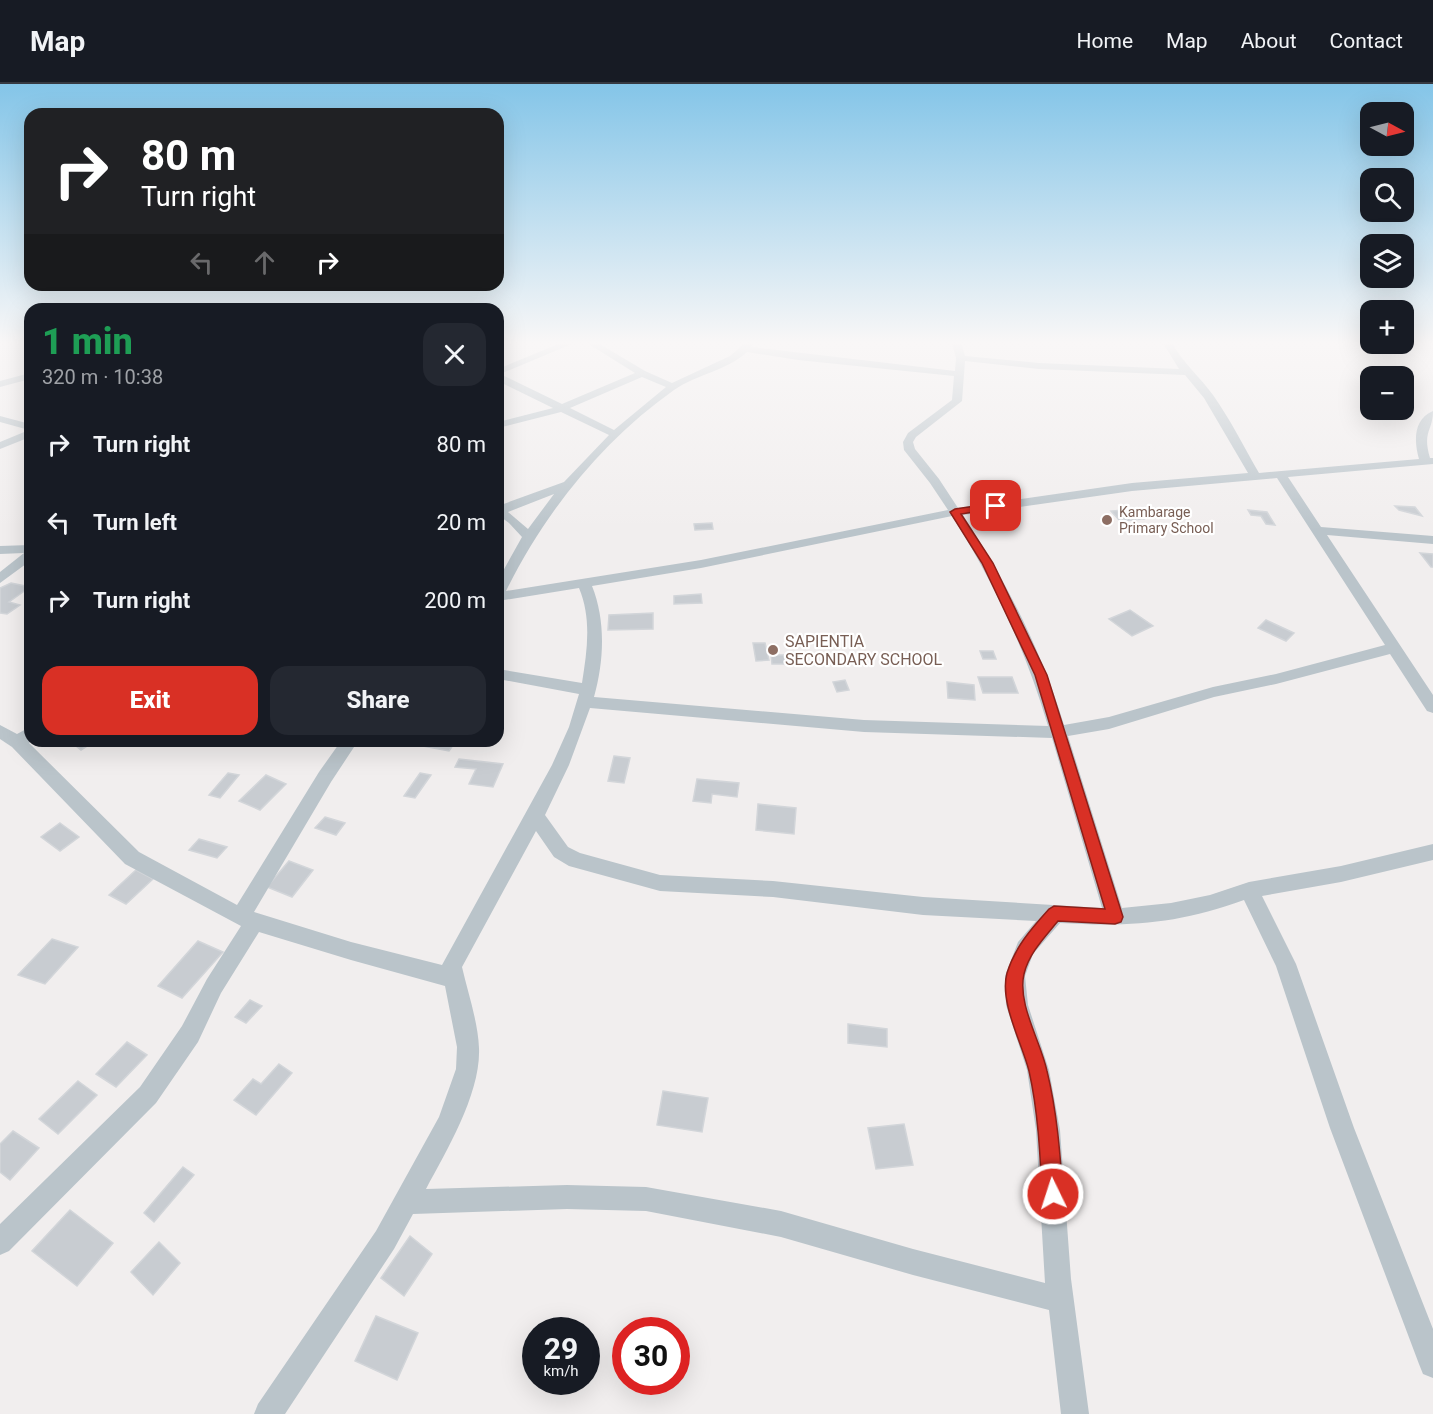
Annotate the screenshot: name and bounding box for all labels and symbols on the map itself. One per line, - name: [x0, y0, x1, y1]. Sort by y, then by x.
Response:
- north arrow: [1360, 102, 1414, 156]
- pin: [970, 480, 1021, 531]
- place label: Kambarage Primary School: [1119, 504, 1214, 536]
- marker: Kambarage Primary School: [1100, 513, 1114, 527]
- place label: SAPIENTIA SECONDARY SCHOOL: [785, 632, 943, 669]
- marker: SAPIENTIA SECONDARY SCHOOL: [766, 643, 780, 657]
- position arrow: [1021, 1162, 1085, 1226]
- speed limit sign: 30: [612, 1317, 690, 1395]

